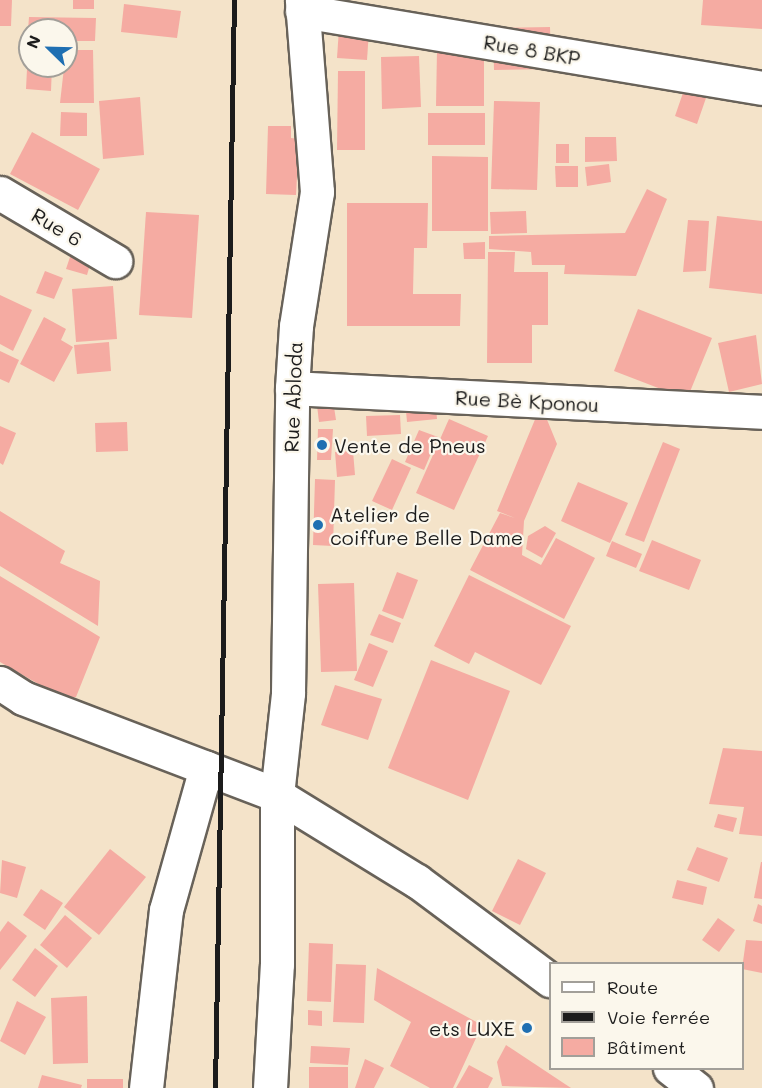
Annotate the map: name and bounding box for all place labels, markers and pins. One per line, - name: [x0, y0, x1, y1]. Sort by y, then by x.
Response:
- place label: Vente de Pneus: [334, 433, 486, 457]
- marker: Vente de Pneus: [315, 438, 329, 452]
- place label: Atelier de coiffure Belle Dame: [330, 502, 523, 549]
- marker: Atelier de coiffure Belle Dame: [311, 518, 325, 532]
- place label: ets LUXE: [429, 1016, 515, 1040]
- marker: ets LUXE: [520, 1021, 534, 1035]

